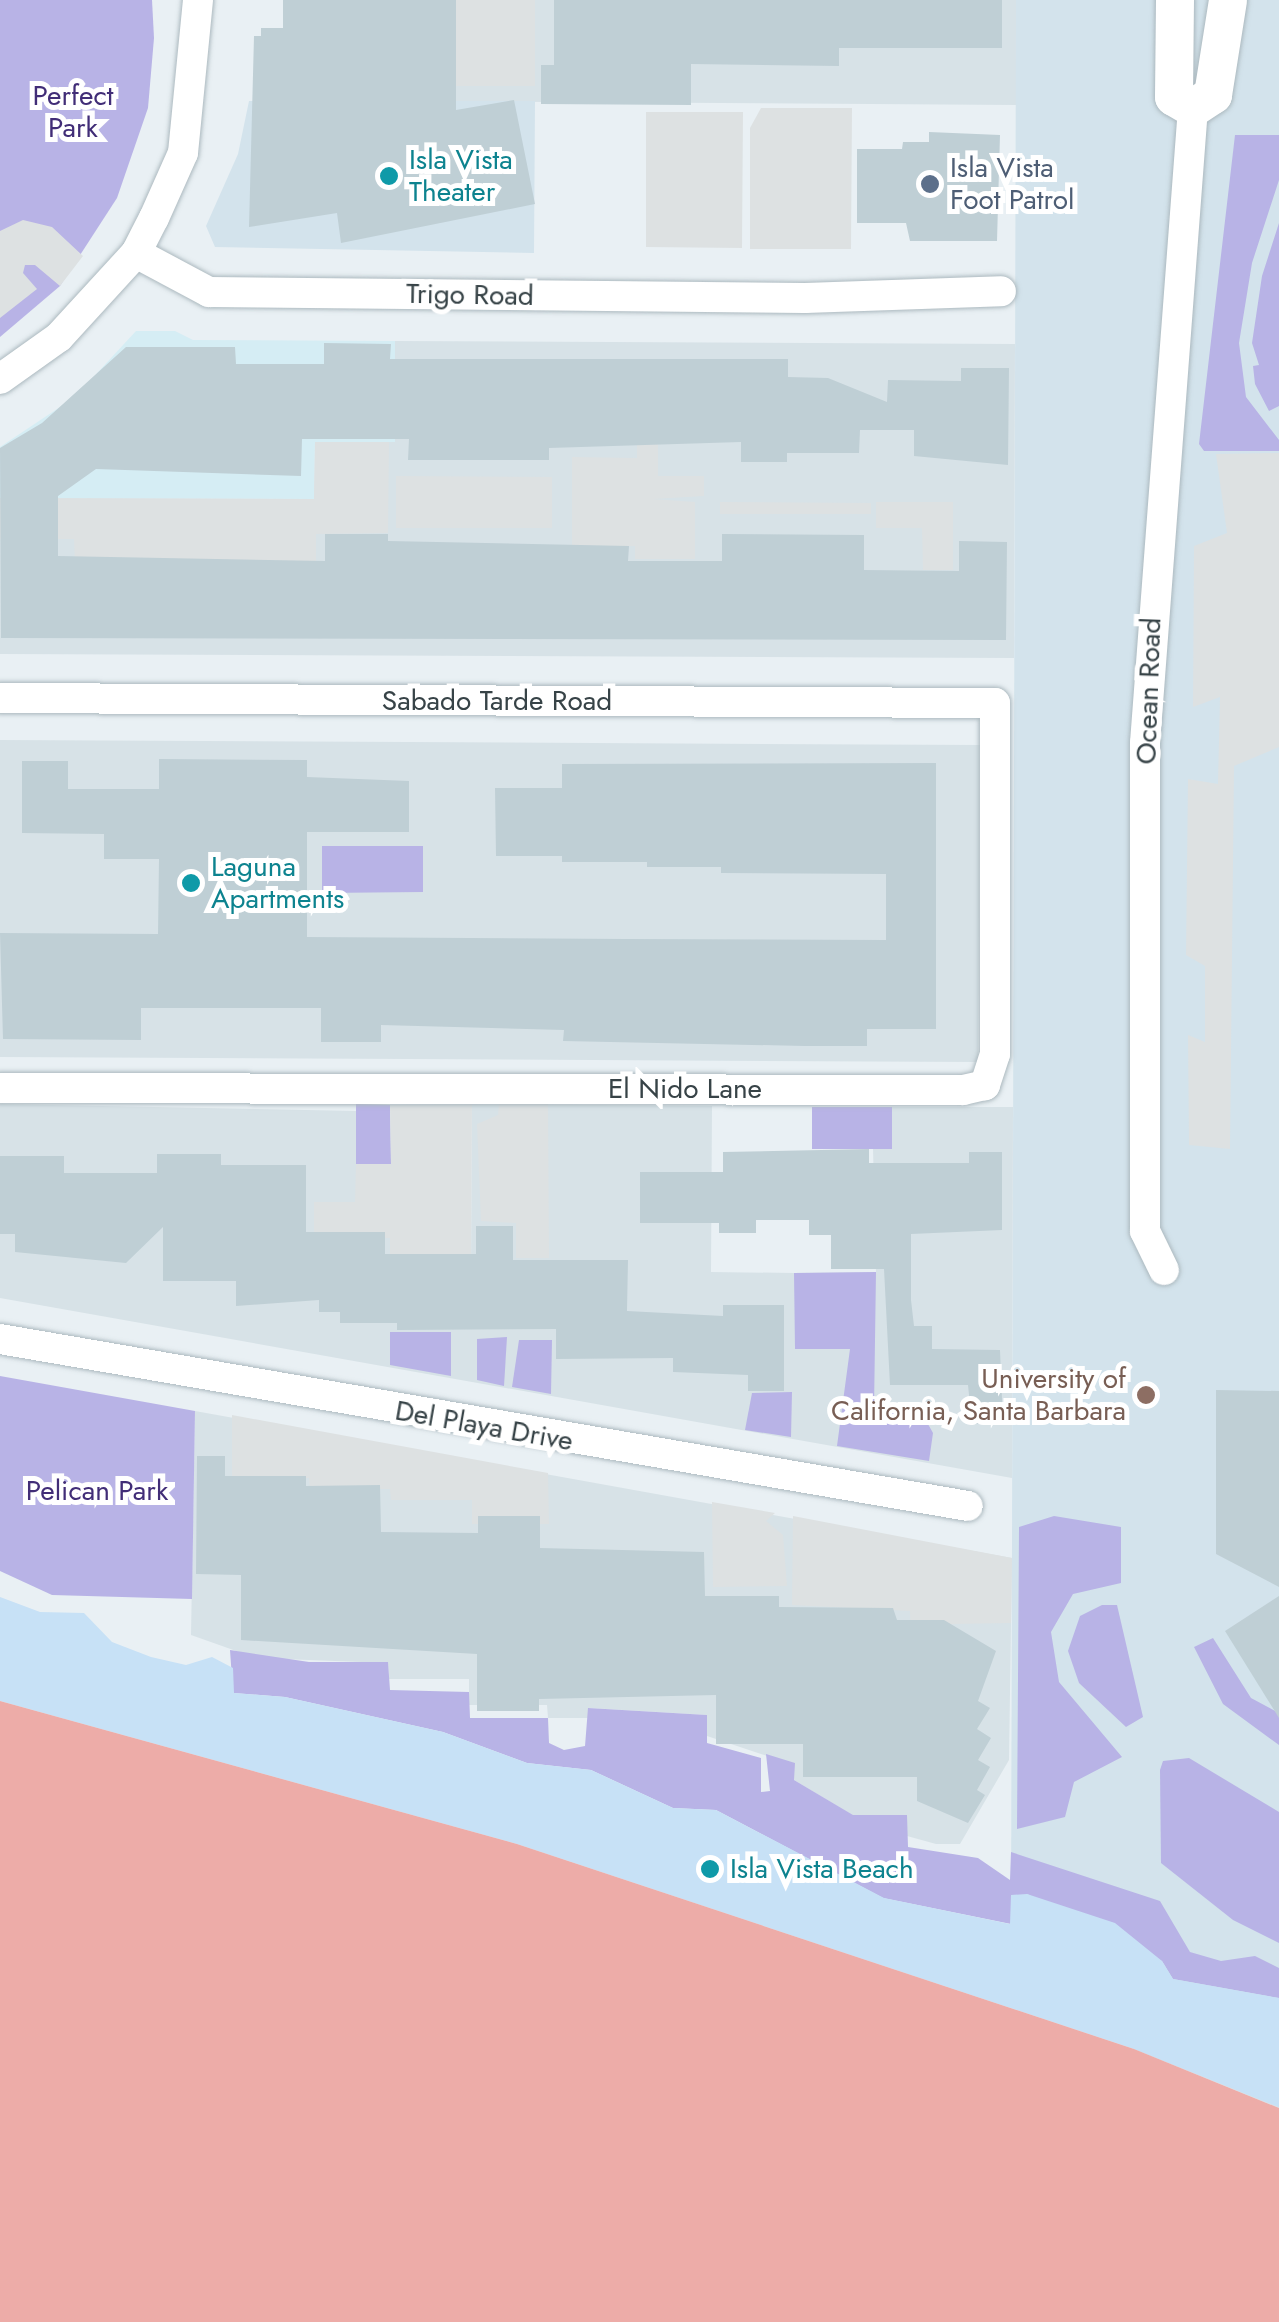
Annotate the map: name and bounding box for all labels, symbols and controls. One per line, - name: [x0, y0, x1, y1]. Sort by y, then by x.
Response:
- park label: Perfect Park: [32, 79, 114, 145]
- place label: Isla Vista Theater: [409, 143, 513, 209]
- place label: Isla Vista Foot Patrol: [950, 151, 1074, 217]
- marker: Isla Vista Theater: [378, 165, 400, 187]
- marker: Isla Vista Foot Patrol: [919, 173, 941, 195]
- street label: Trigo Road: [406, 277, 534, 313]
- street label: Ocean Road: [1130, 617, 1168, 765]
- street label: Sabado Tarde Road: [382, 684, 612, 718]
- place label: Laguna Apartments: [211, 850, 344, 916]
- marker: Laguna Apartments: [180, 872, 202, 894]
- street label: El Nido Lane: [608, 1072, 762, 1106]
- place label: University of California, Santa Barbara: [831, 1362, 1126, 1428]
- marker: University of California, Santa Barbara: [1135, 1384, 1157, 1406]
- street label: Del Playa Drive: [393, 1394, 575, 1458]
- park label: Pelican Park: [26, 1474, 168, 1508]
- place label: Isla Vista Beach: [730, 1852, 914, 1886]
- marker: Isla Vista Beach: [699, 1858, 721, 1880]

